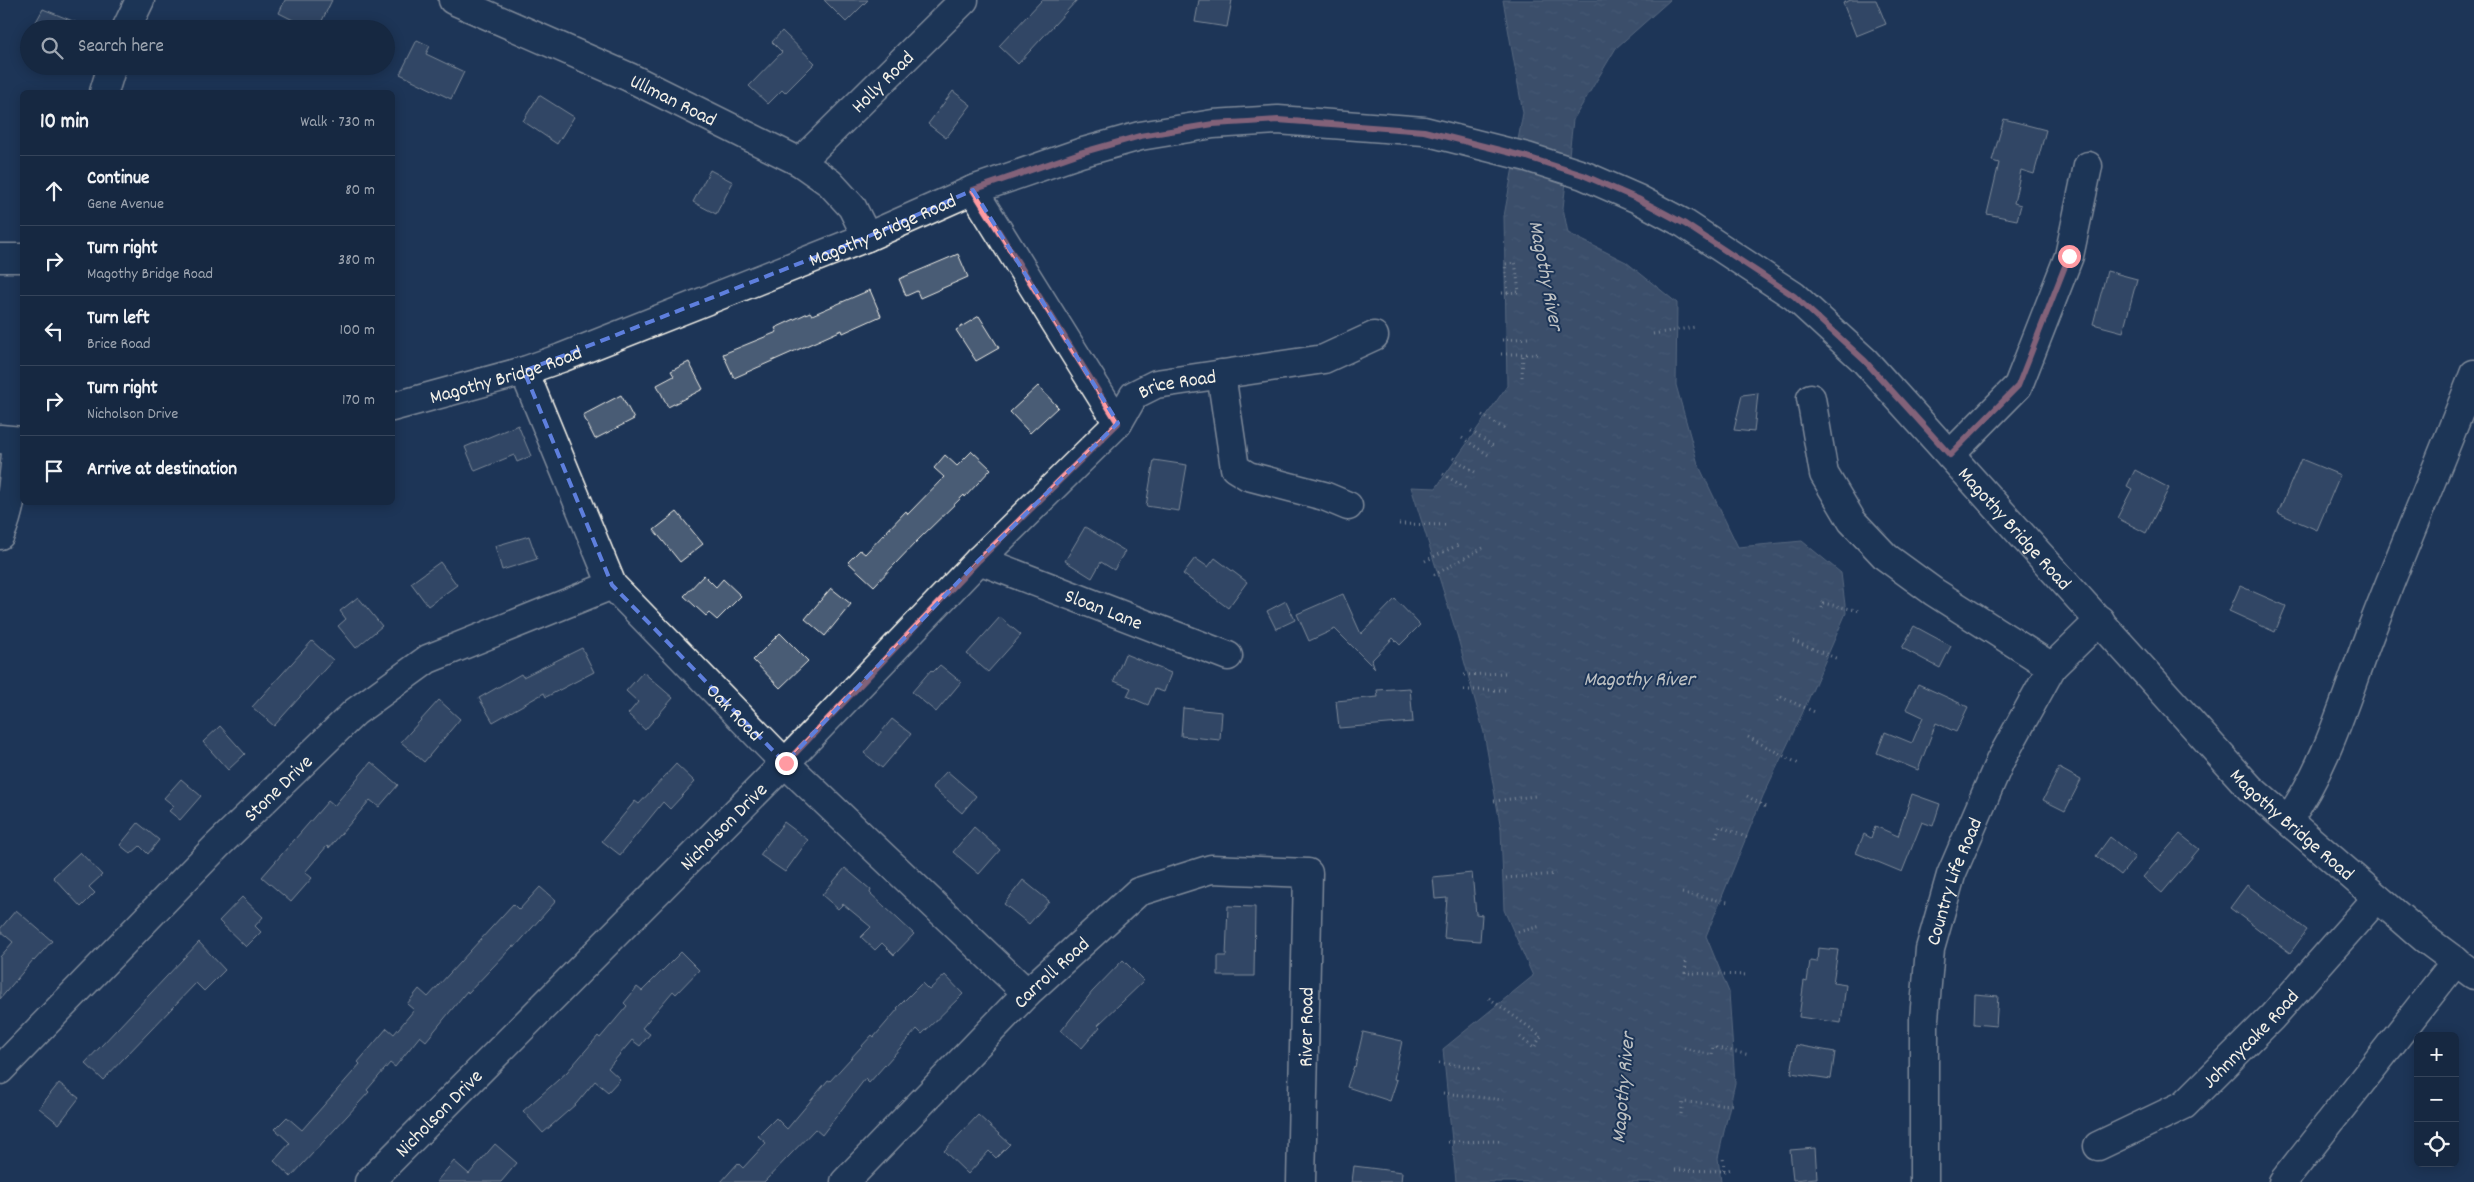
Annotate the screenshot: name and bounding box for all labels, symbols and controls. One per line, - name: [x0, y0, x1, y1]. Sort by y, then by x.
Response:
- search box: [20, 20, 395, 75]
- icon: search: [38, 34, 66, 62]
- text: Search here: [78, 34, 164, 61]
- street label: Holly Road: [846, 46, 922, 121]
- street label: Ullman Road: [624, 69, 720, 135]
- text: 10 min: [40, 108, 89, 138]
- text: Walk · 730 m: [300, 111, 375, 134]
- text: Continue: [87, 166, 149, 193]
- icon: ahead: [40, 177, 68, 205]
- text: 80 m: [345, 179, 375, 202]
- street label: Magothy Bridge Road: [805, 188, 961, 276]
- text: Gene Avenue: [87, 193, 164, 216]
- water label: Magothy River: [1519, 218, 1570, 335]
- text: Turn right: [87, 236, 158, 263]
- route start: [2058, 245, 2081, 268]
- icon: right: [40, 247, 68, 275]
- text: 380 m: [338, 249, 375, 272]
- text: Magothy Bridge Road: [87, 263, 213, 286]
- text: Turn left: [87, 306, 150, 333]
- icon: left: [40, 317, 68, 345]
- text: 100 m: [339, 319, 375, 342]
- text: Brice Road: [87, 333, 151, 356]
- street label: Magothy Bridge Road: [427, 340, 587, 413]
- street label: Brice Road: [1134, 364, 1218, 408]
- text: Turn right: [87, 376, 158, 403]
- icon: right: [40, 387, 68, 415]
- text: 170 m: [342, 389, 375, 412]
- text: Nicholson Drive: [87, 403, 178, 426]
- icon: arrive: [40, 457, 68, 485]
- text: Arrive at destination: [87, 457, 237, 484]
- street label: Magothy Bridge Road: [1950, 462, 2076, 598]
- street label: Sloan Lane: [1060, 583, 1146, 639]
- water label: Magothy River: [1583, 666, 1697, 696]
- street label: Oak Road: [698, 678, 768, 749]
- street label: Stone Drive: [239, 749, 320, 830]
- route end: [775, 752, 798, 775]
- street label: Magothy Bridge Road: [2222, 763, 2359, 889]
- street label: Nicholson Drive: [675, 777, 775, 878]
- street label: Country Life Road: [1921, 814, 1991, 949]
- street label: Carroll Road: [1008, 932, 1097, 1016]
- street label: Johnnycake Road: [2197, 985, 2307, 1096]
- street label: River Road: [1293, 987, 1323, 1067]
- water label: Magothy River: [1605, 1029, 1645, 1145]
- map controls: [2414, 1032, 2459, 1167]
- button: +: [2414, 1032, 2459, 1077]
- street label: Nicholson Drive: [390, 1064, 490, 1165]
- button: −: [2414, 1077, 2459, 1122]
- button: locate: [2414, 1122, 2459, 1167]

